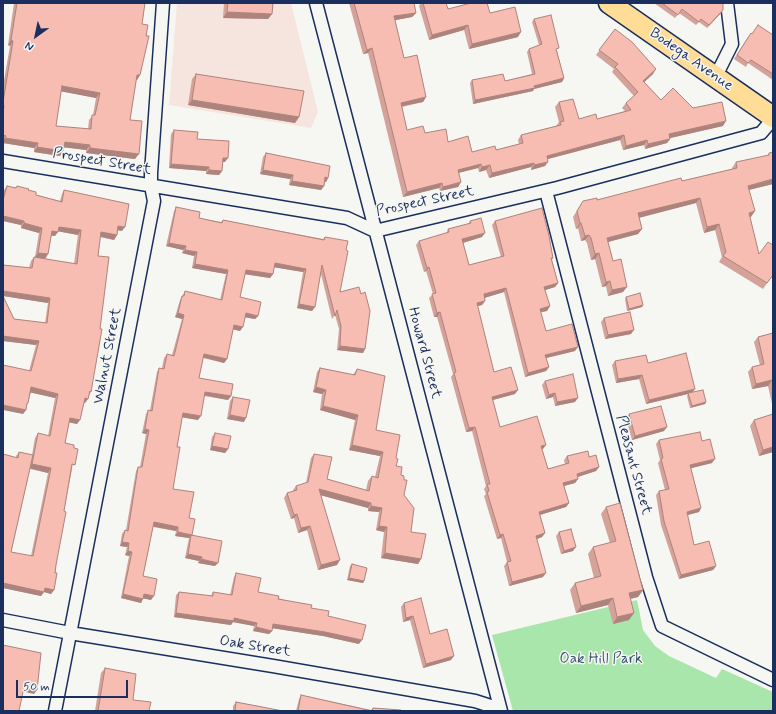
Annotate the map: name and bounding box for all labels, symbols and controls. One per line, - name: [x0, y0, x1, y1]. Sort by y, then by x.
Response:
- north arrow: [16, 16, 56, 56]
- street label: Bodega Avenue: [646, 25, 736, 95]
- text: N: [23, 38, 36, 54]
- street label: Prospect Street: [51, 144, 153, 180]
- street label: Prospect Street: [374, 183, 476, 221]
- street label: Howard Street: [403, 305, 445, 401]
- street label: Walnut Street: [90, 306, 126, 406]
- street label: Pleasant Street: [611, 413, 655, 517]
- street label: Oak Street: [218, 632, 292, 662]
- park label: Oak Hill Park: [560, 651, 642, 669]
- scale bar: [18, 672, 130, 698]
- text: 50 m: [23, 679, 50, 695]

